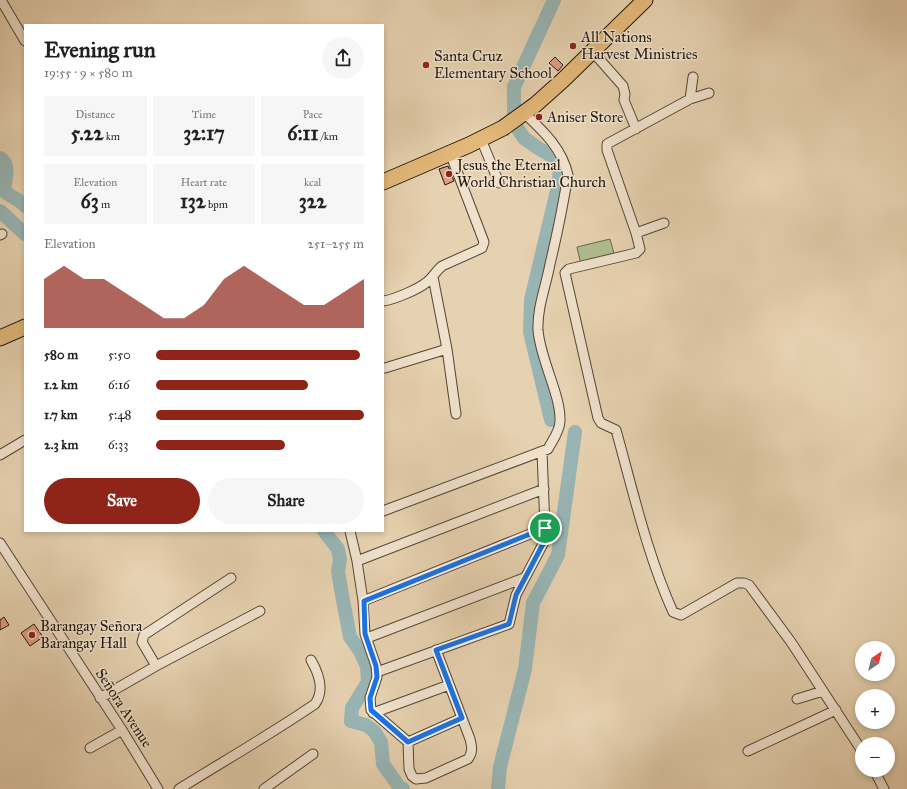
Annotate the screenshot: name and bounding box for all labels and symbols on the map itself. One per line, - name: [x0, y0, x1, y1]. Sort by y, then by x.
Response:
- place label: All Nations Harvest Ministries: [580, 28, 697, 63]
- marker: All Nations Harvest Ministries: [568, 41, 578, 51]
- place label: Santa Cruz Elementary School: [434, 47, 553, 82]
- marker: Santa Cruz Elementary School: [421, 60, 431, 70]
- place label: Aniser Store: [546, 108, 623, 126]
- marker: Aniser Store: [534, 112, 544, 122]
- place label: Jesus the Eternal World Christian Church: [455, 156, 607, 191]
- marker: Jesus the Eternal World Christian Church: [444, 169, 454, 179]
- pin: [528, 511, 562, 545]
- place label: Barangay Señora Barangay Hall: [40, 617, 143, 652]
- marker: Barangay Señora Barangay Hall: [27, 630, 37, 640]
- north arrow: [855, 641, 895, 681]
- street label: Señora Avenue: [92, 665, 156, 751]

